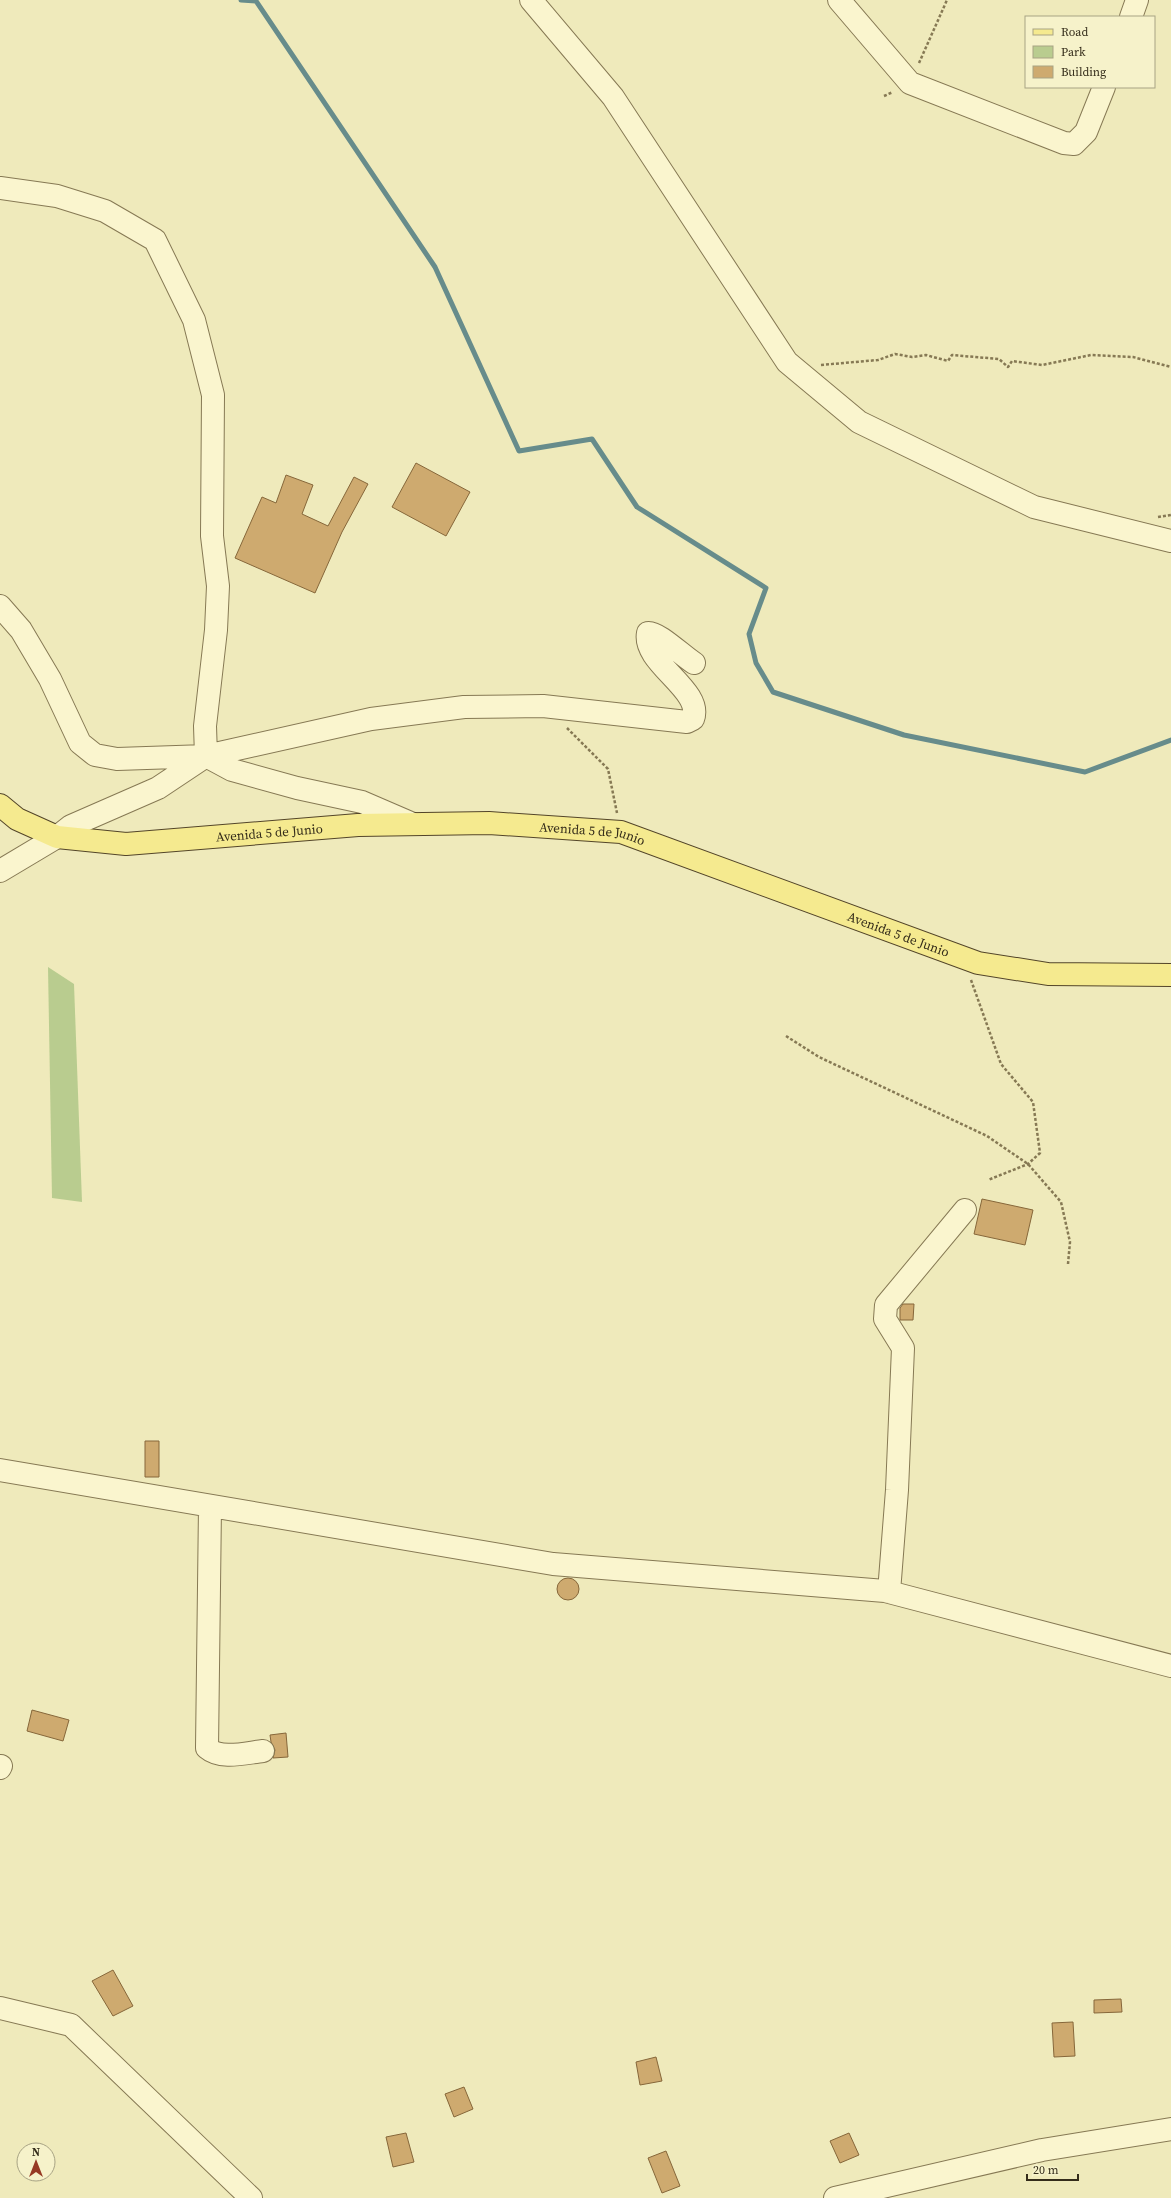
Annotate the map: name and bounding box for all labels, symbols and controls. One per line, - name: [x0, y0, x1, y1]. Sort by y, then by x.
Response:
- legend: [1025, 16, 1155, 88]
- text: Road: [1061, 24, 1088, 40]
- text: Park: [1061, 44, 1086, 60]
- text: Building: [1061, 64, 1106, 80]
- street label: Avenida 5 de Junio: [539, 818, 648, 849]
- street label: Avenida 5 de Junio: [215, 819, 323, 845]
- street label: Avenida 5 de Junio: [845, 907, 952, 960]
- north arrow: [16, 2142, 56, 2182]
- text: N: [32, 2145, 40, 2160]
- scale bar: [1027, 2156, 1078, 2182]
- text: 20 m: [1033, 2162, 1059, 2178]

